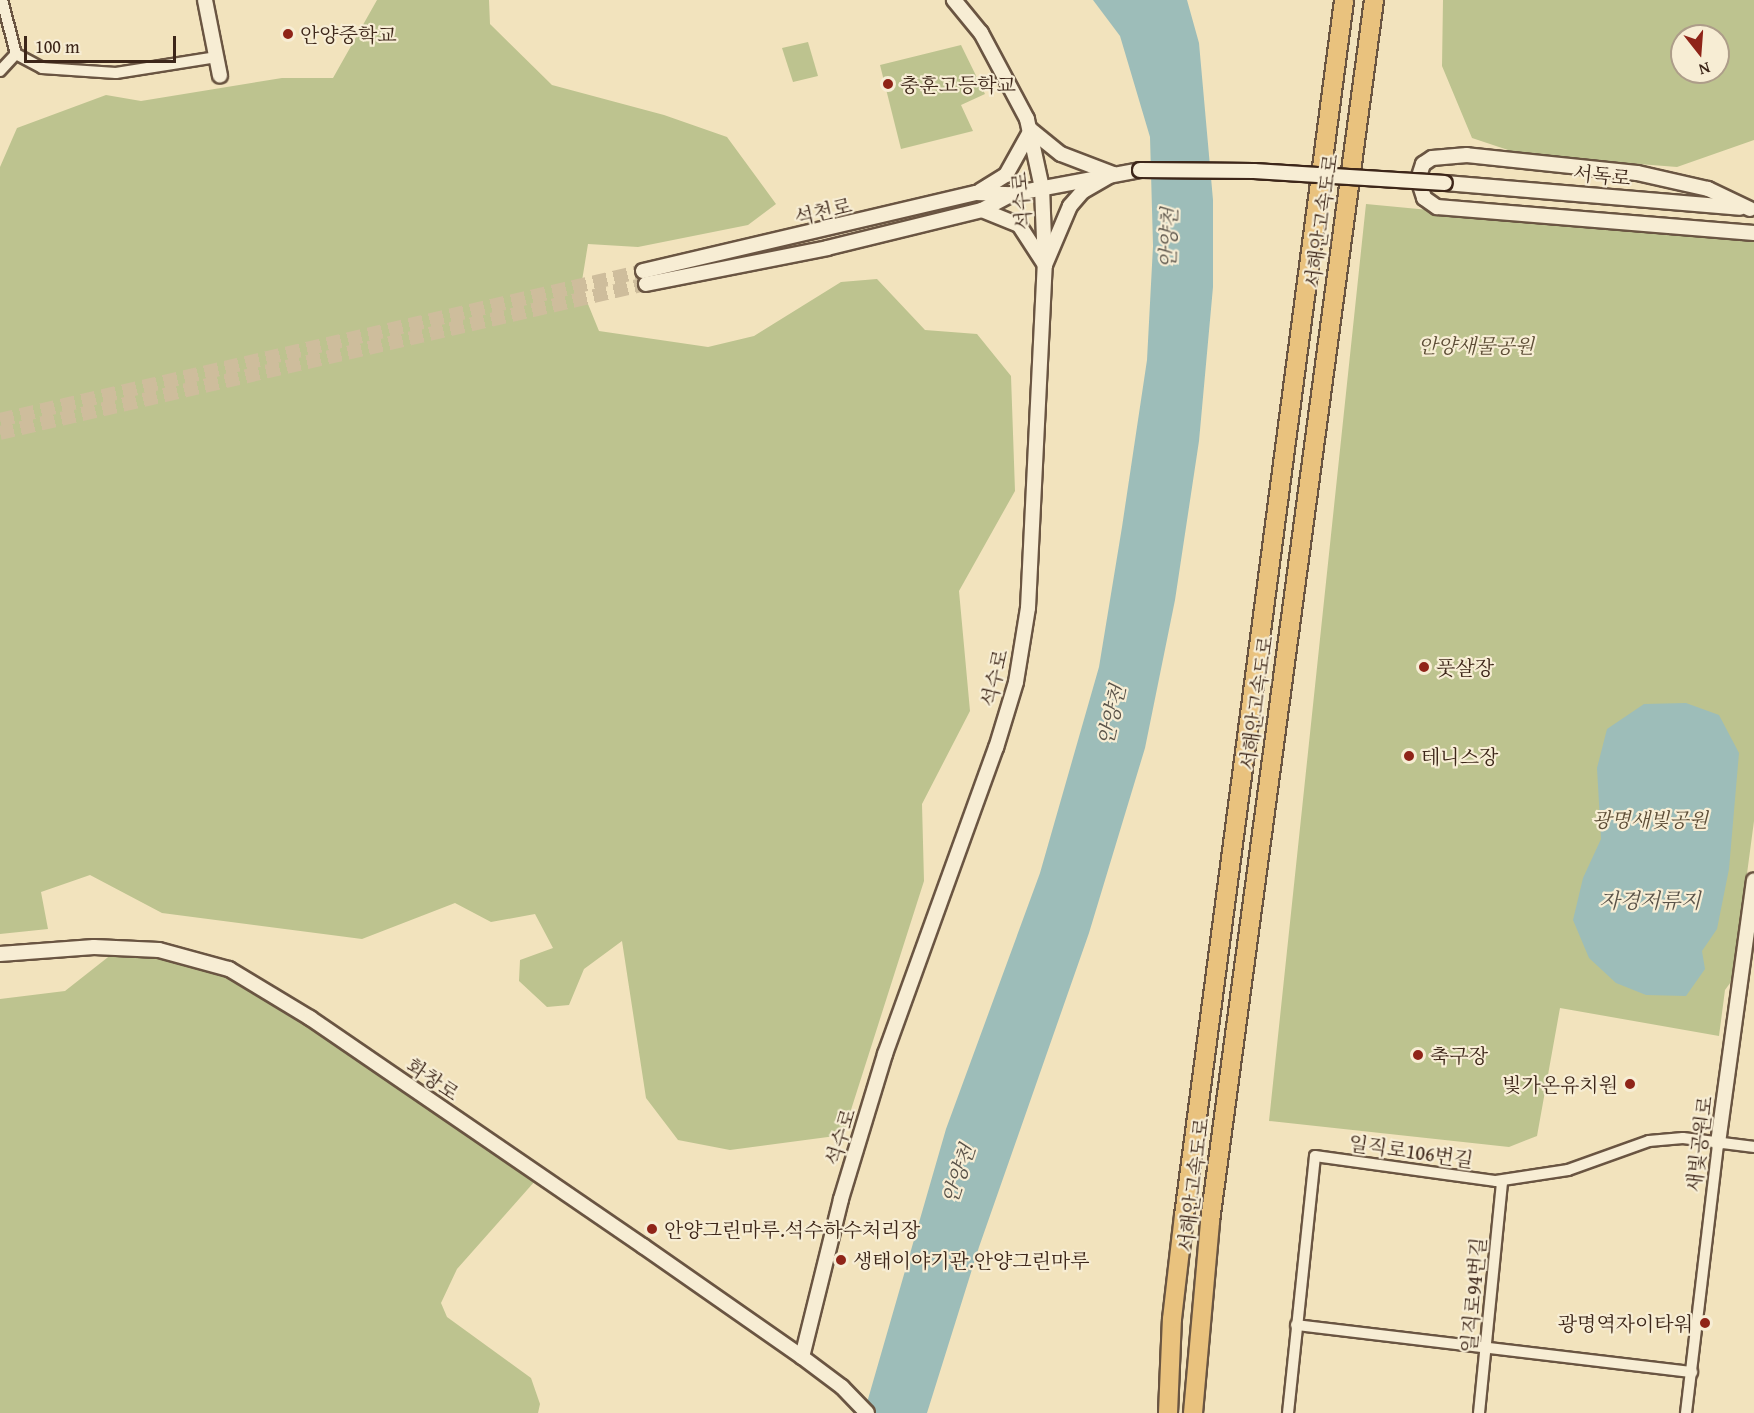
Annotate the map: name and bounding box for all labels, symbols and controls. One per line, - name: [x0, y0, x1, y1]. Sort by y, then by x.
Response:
- place label: 안양중학교: [300, 22, 397, 46]
- scale bar: [27, 24, 178, 62]
- north arrow: [1670, 24, 1730, 84]
- marker: 안양중학교: [281, 27, 295, 41]
- text: 100 m: [35, 33, 80, 60]
- text: N: [1696, 56, 1713, 82]
- place label: 충훈고등학교: [900, 72, 1016, 96]
- marker: 충훈고등학교: [881, 77, 895, 91]
- street label: 서해안고속도로: [1300, 152, 1342, 290]
- street label: 서독로: [1572, 160, 1632, 190]
- street label: 석수로: [1007, 171, 1035, 231]
- street label: 석천로: [792, 193, 854, 229]
- water label: 안양천: [1155, 207, 1183, 269]
- park label: 안양새물공원: [1418, 333, 1534, 357]
- street label: 서해안고속도로: [1235, 634, 1277, 772]
- street label: 석수로: [976, 647, 1012, 709]
- place label: 풋살장: [1436, 655, 1494, 679]
- marker: 풋살장: [1417, 660, 1431, 674]
- water label: 안양천: [1093, 683, 1131, 747]
- place label: 테니스장: [1421, 744, 1498, 768]
- marker: 테니스장: [1402, 749, 1416, 763]
- park label: 광명새빛공원: [1592, 807, 1708, 831]
- water label: 자경저류지: [1599, 888, 1701, 914]
- place label: 축구장: [1430, 1043, 1488, 1067]
- marker: 축구장: [1411, 1048, 1425, 1062]
- street label: 화창로: [402, 1053, 464, 1105]
- place label: 빛가온유치원: [1502, 1072, 1618, 1096]
- marker: 빛가온유치원: [1623, 1077, 1637, 1091]
- street label: 새빛공원로: [1681, 1095, 1717, 1193]
- street label: 석수로: [820, 1106, 860, 1168]
- street label: 서해안고속도로: [1173, 1116, 1213, 1254]
- street label: 일직로106번길: [1347, 1130, 1475, 1172]
- water label: 안양천: [937, 1141, 981, 1207]
- place label: 안양그린마루.석수하수처리장: [664, 1217, 920, 1241]
- marker: 안양그린마루.석수하수처리장: [645, 1222, 659, 1236]
- street label: 일직로94번길: [1456, 1236, 1490, 1354]
- place label: 생태이야기관.안양그린마루: [853, 1248, 1090, 1272]
- marker: 생태이야기관.안양그린마루: [834, 1253, 848, 1267]
- place label: 광명역자이타워: [1558, 1311, 1693, 1335]
- marker: 광명역자이타워: [1698, 1316, 1712, 1330]

